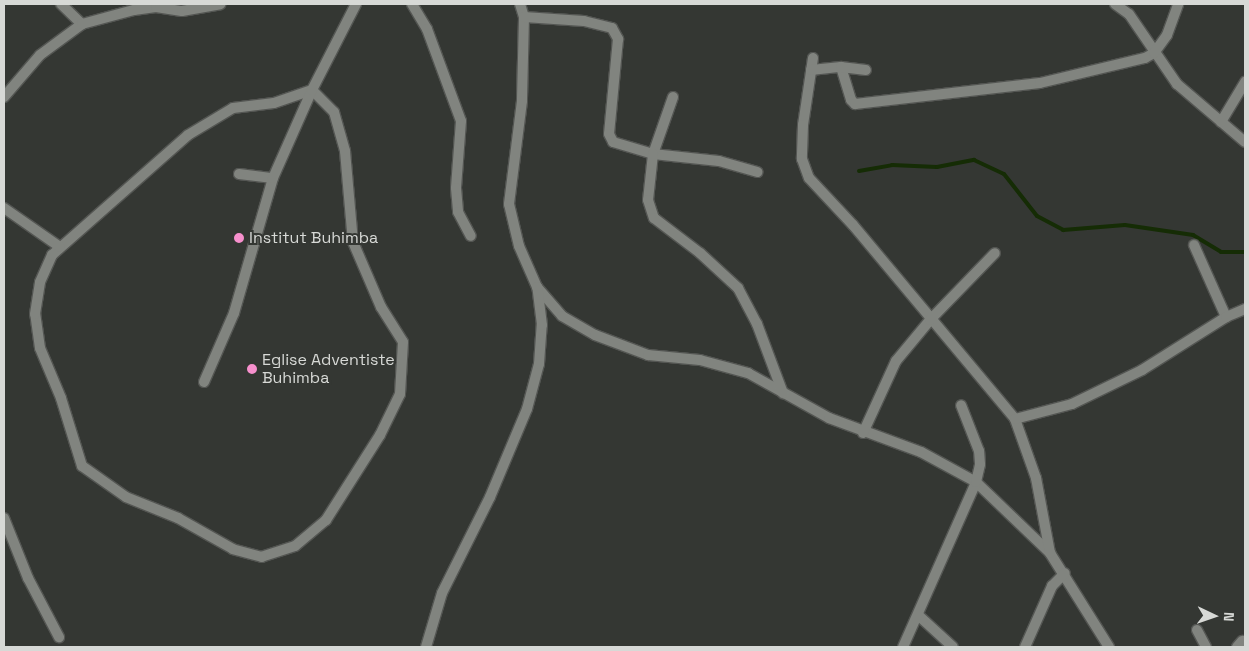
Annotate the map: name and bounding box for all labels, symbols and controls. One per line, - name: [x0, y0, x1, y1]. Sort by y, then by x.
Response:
- place label: Institut Buhimba: [249, 228, 378, 248]
- marker: Institut Buhimba: [233, 232, 245, 244]
- place label: Eglise Adventiste Buhimba: [262, 350, 395, 388]
- marker: Eglise Adventiste Buhimba: [246, 363, 258, 375]
- north arrow: [1189, 591, 1239, 641]
- text: N: [1220, 612, 1238, 622]

